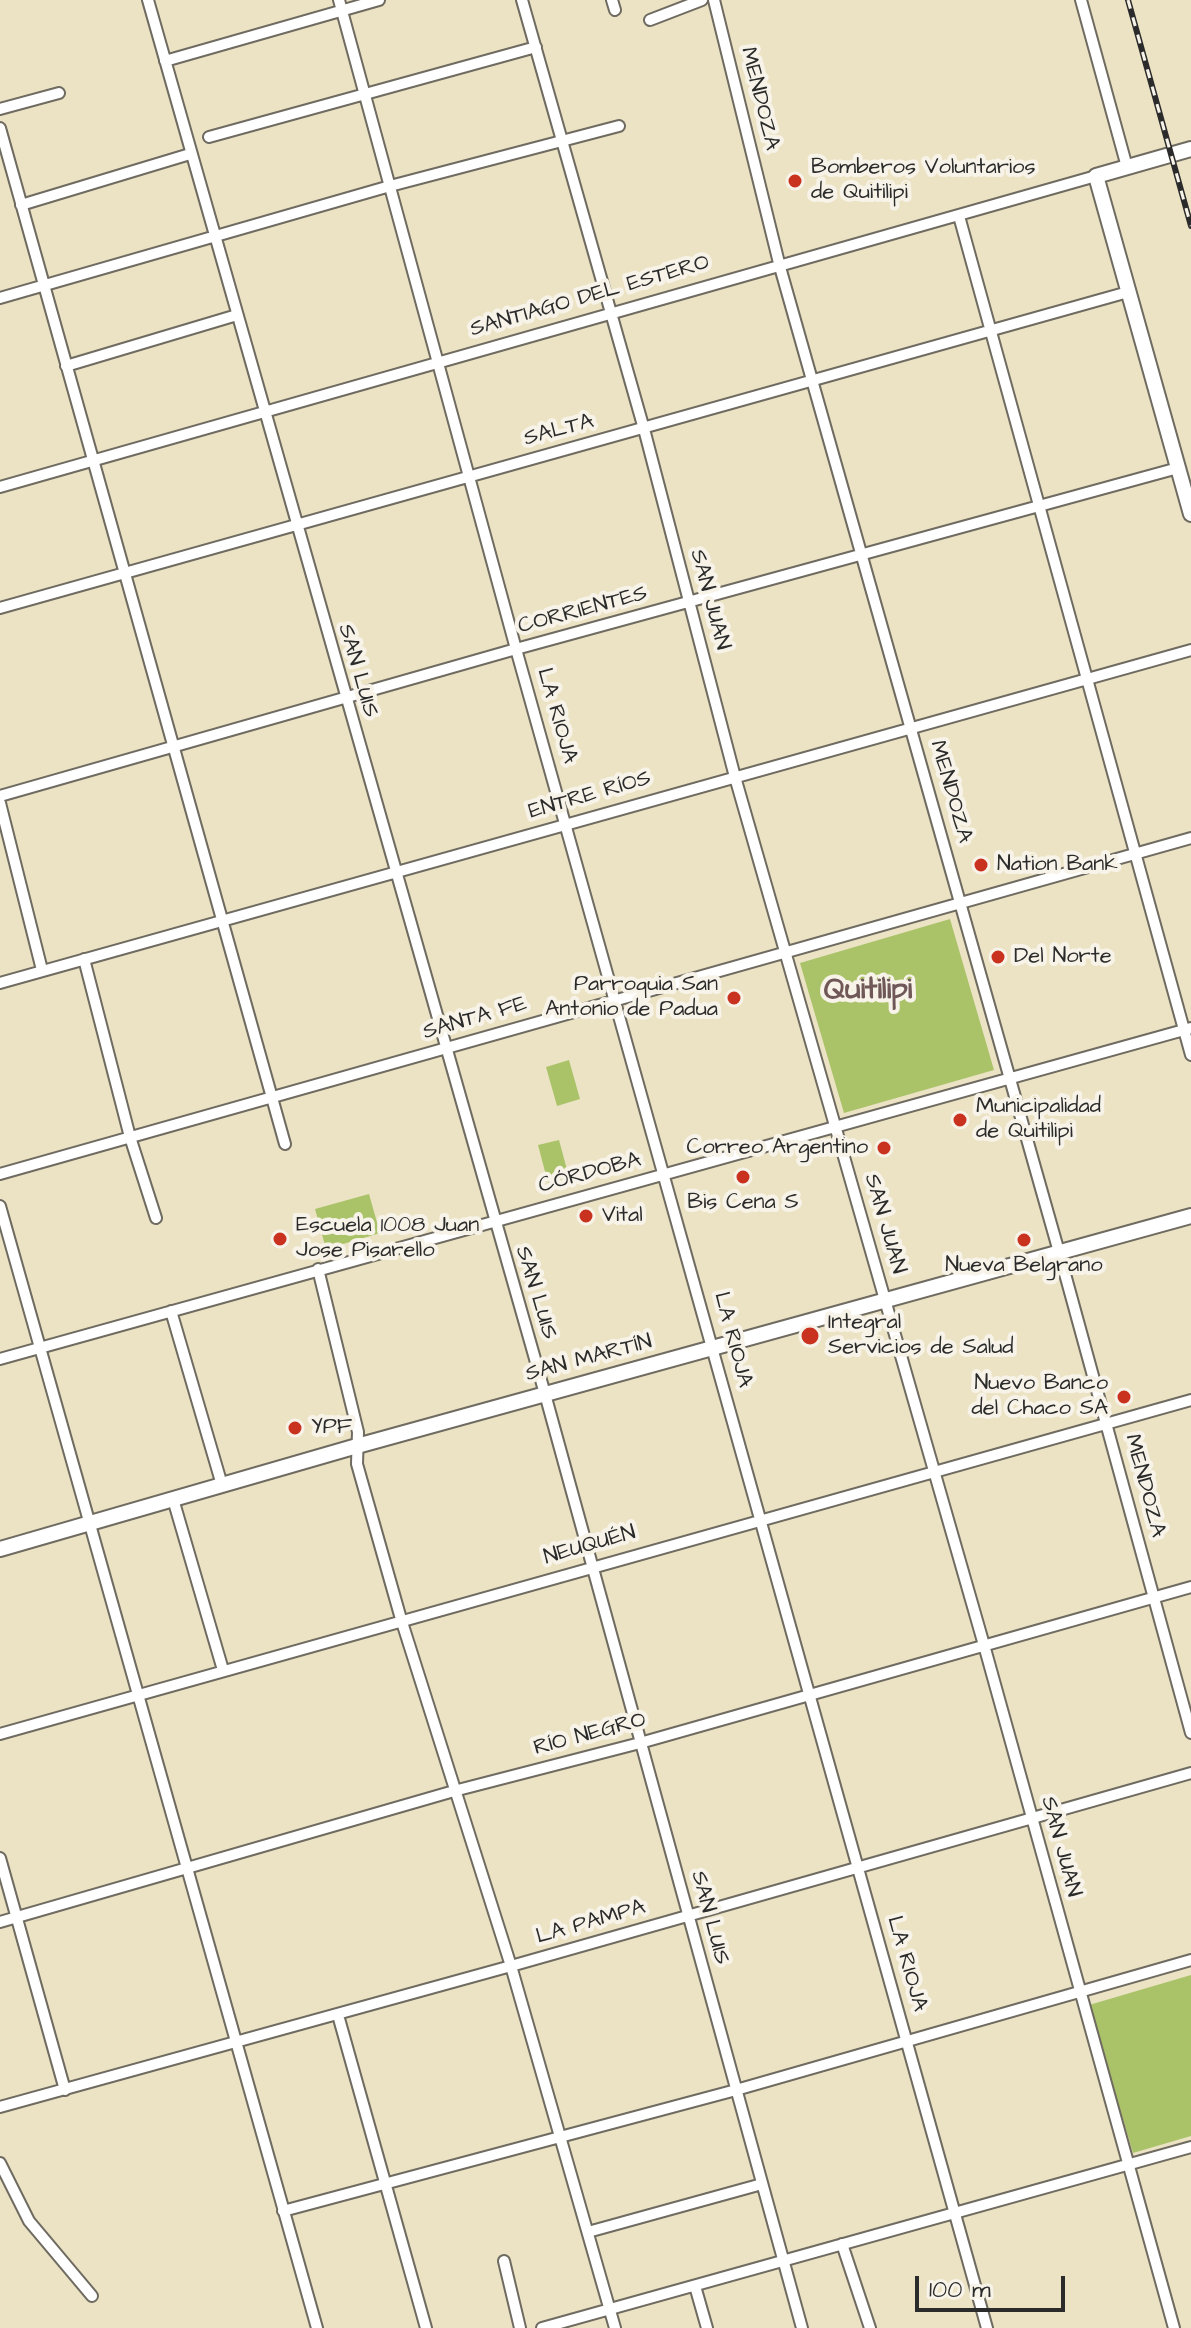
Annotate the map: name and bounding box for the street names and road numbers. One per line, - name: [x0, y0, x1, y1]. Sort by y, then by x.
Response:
- street label: MENDOZA: [733, 45, 785, 153]
- street label: SANTIAGO DEL ESTERO: [467, 250, 713, 344]
- street label: SALTA: [521, 409, 597, 453]
- street label: SAN JUAN: [683, 547, 735, 653]
- street label: CORRIENTES: [516, 581, 650, 641]
- street label: SAN LUIS: [331, 621, 383, 721]
- street label: LA RIOJA: [530, 665, 582, 767]
- street label: MENDOZA: [923, 738, 977, 846]
- street label: ENTRE RÍOS: [526, 766, 654, 826]
- street label: SANTA FE: [420, 992, 530, 1046]
- street label: CÓRDOBA: [536, 1148, 644, 1200]
- street label: SAN JUAN: [857, 1171, 911, 1277]
- street label: SAN LUIS: [508, 1243, 562, 1343]
- street label: LA RIOJA: [707, 1289, 757, 1391]
- street label: SAN MARTÍN: [523, 1329, 655, 1389]
- street label: MENDOZA: [1118, 1432, 1170, 1540]
- street label: NEUQUÉN: [541, 1520, 639, 1572]
- street label: RÍO NEGRO: [531, 1707, 649, 1763]
- street label: SAN JUAN: [1034, 1794, 1086, 1900]
- street label: SAN LUIS: [684, 1868, 734, 1968]
- street label: LA PAMPA: [533, 1895, 649, 1951]
- street label: LA RIOJA: [880, 1913, 932, 2015]

